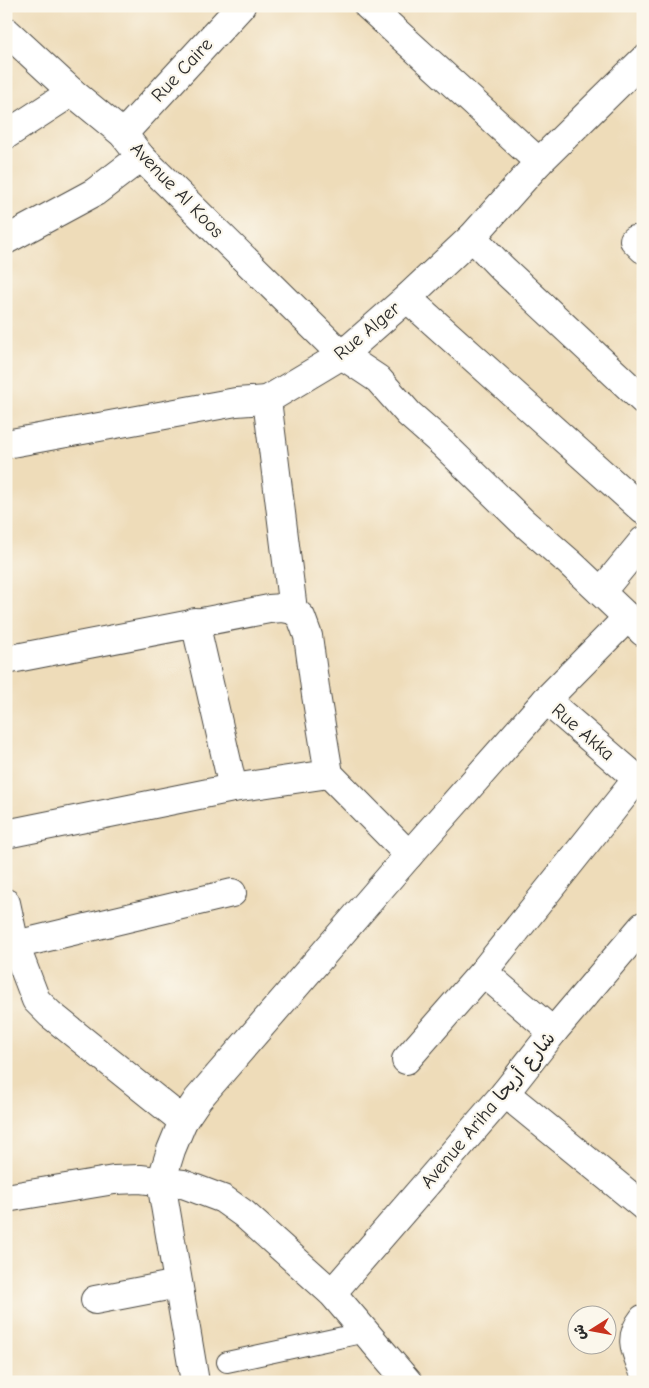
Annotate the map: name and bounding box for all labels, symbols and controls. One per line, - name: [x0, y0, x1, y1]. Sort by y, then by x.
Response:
- street label: Rue Caire: [147, 33, 217, 107]
- street label: Avenue Al Koos: [126, 138, 228, 242]
- street label: Rue Alger: [330, 297, 405, 365]
- street label: Rue Akka: [547, 699, 619, 765]
- street label: Avenue Ariha شارع أريحا: [416, 1027, 561, 1194]
- north arrow: [566, 1306, 616, 1356]
- text: ش: [570, 1323, 590, 1342]

